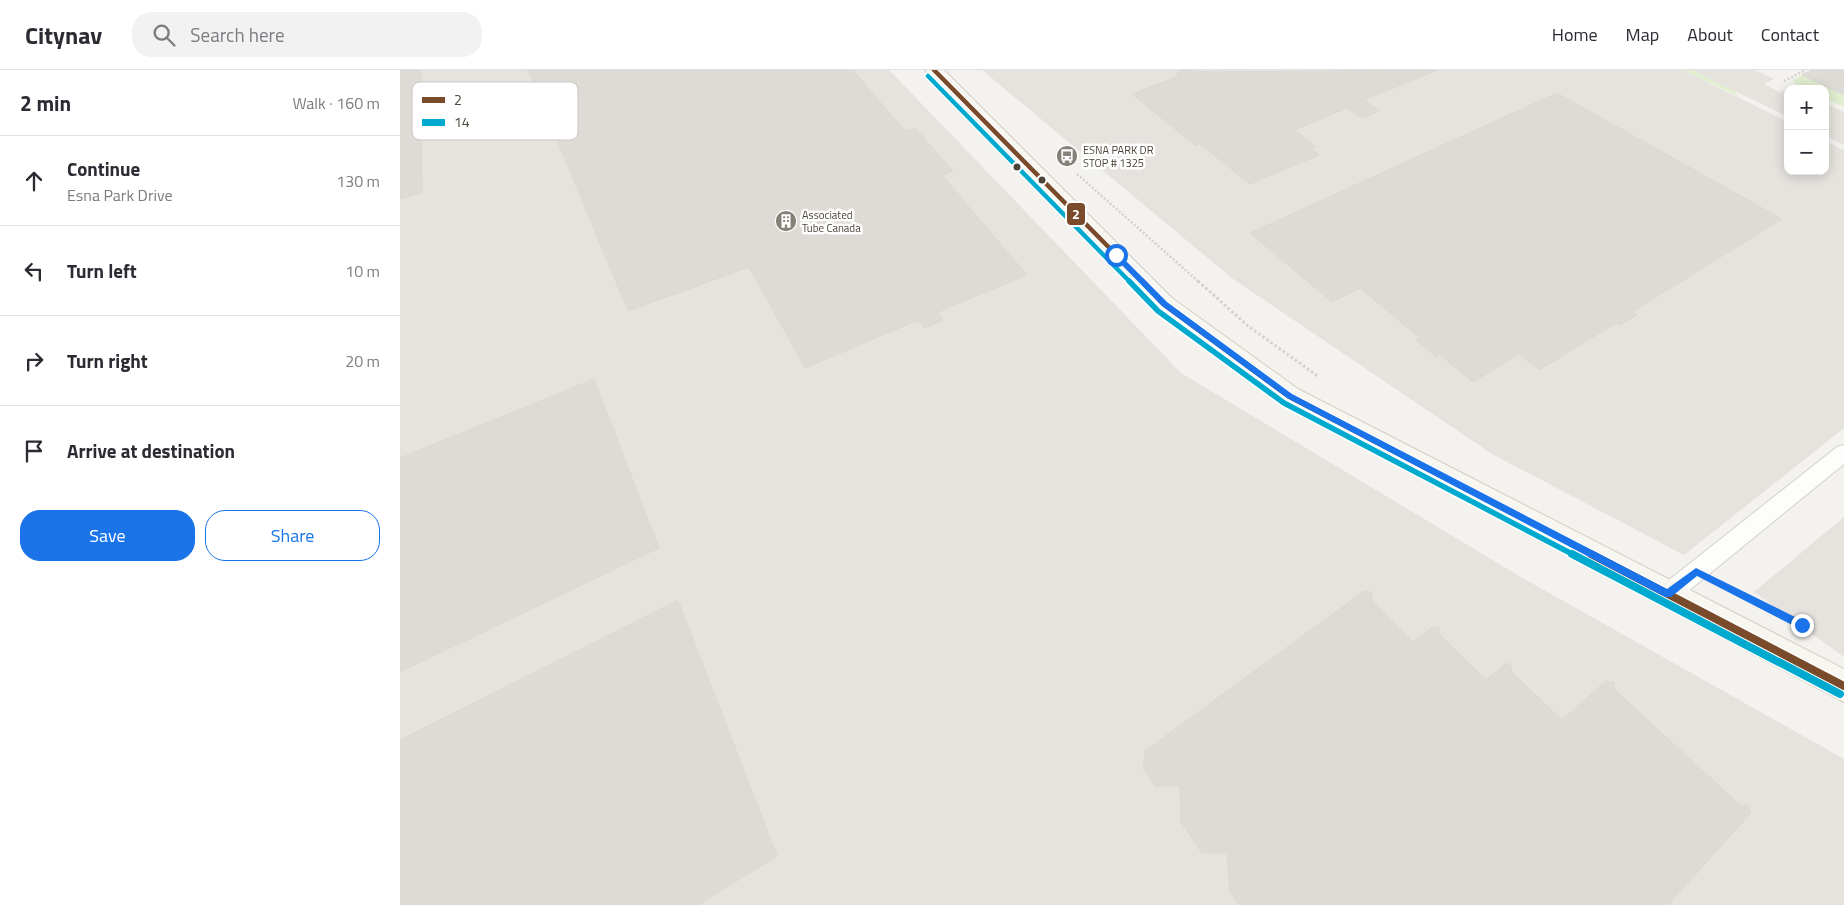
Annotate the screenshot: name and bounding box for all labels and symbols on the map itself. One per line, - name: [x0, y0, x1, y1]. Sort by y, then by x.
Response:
- legend: [412, 82, 578, 140]
- text: 2: [454, 89, 462, 110]
- text: 14: [454, 111, 470, 132]
- place label: ESNA PARK DR STOP # 1325: [1083, 142, 1154, 171]
- bus stop icon: ESNA PARK DR STOP # 1325: [1055, 144, 1079, 168]
- unlabelled marker: [1012, 162, 1022, 172]
- unlabelled marker: [1037, 175, 1047, 185]
- line badge: 2: [1066, 202, 1086, 226]
- text: 2: [1072, 203, 1080, 224]
- place label: Associated Tube Canada: [802, 207, 861, 236]
- building icon: Associated Tube Canada: [774, 209, 798, 233]
- route start: [1105, 244, 1128, 267]
- route end: [1791, 614, 1814, 637]

